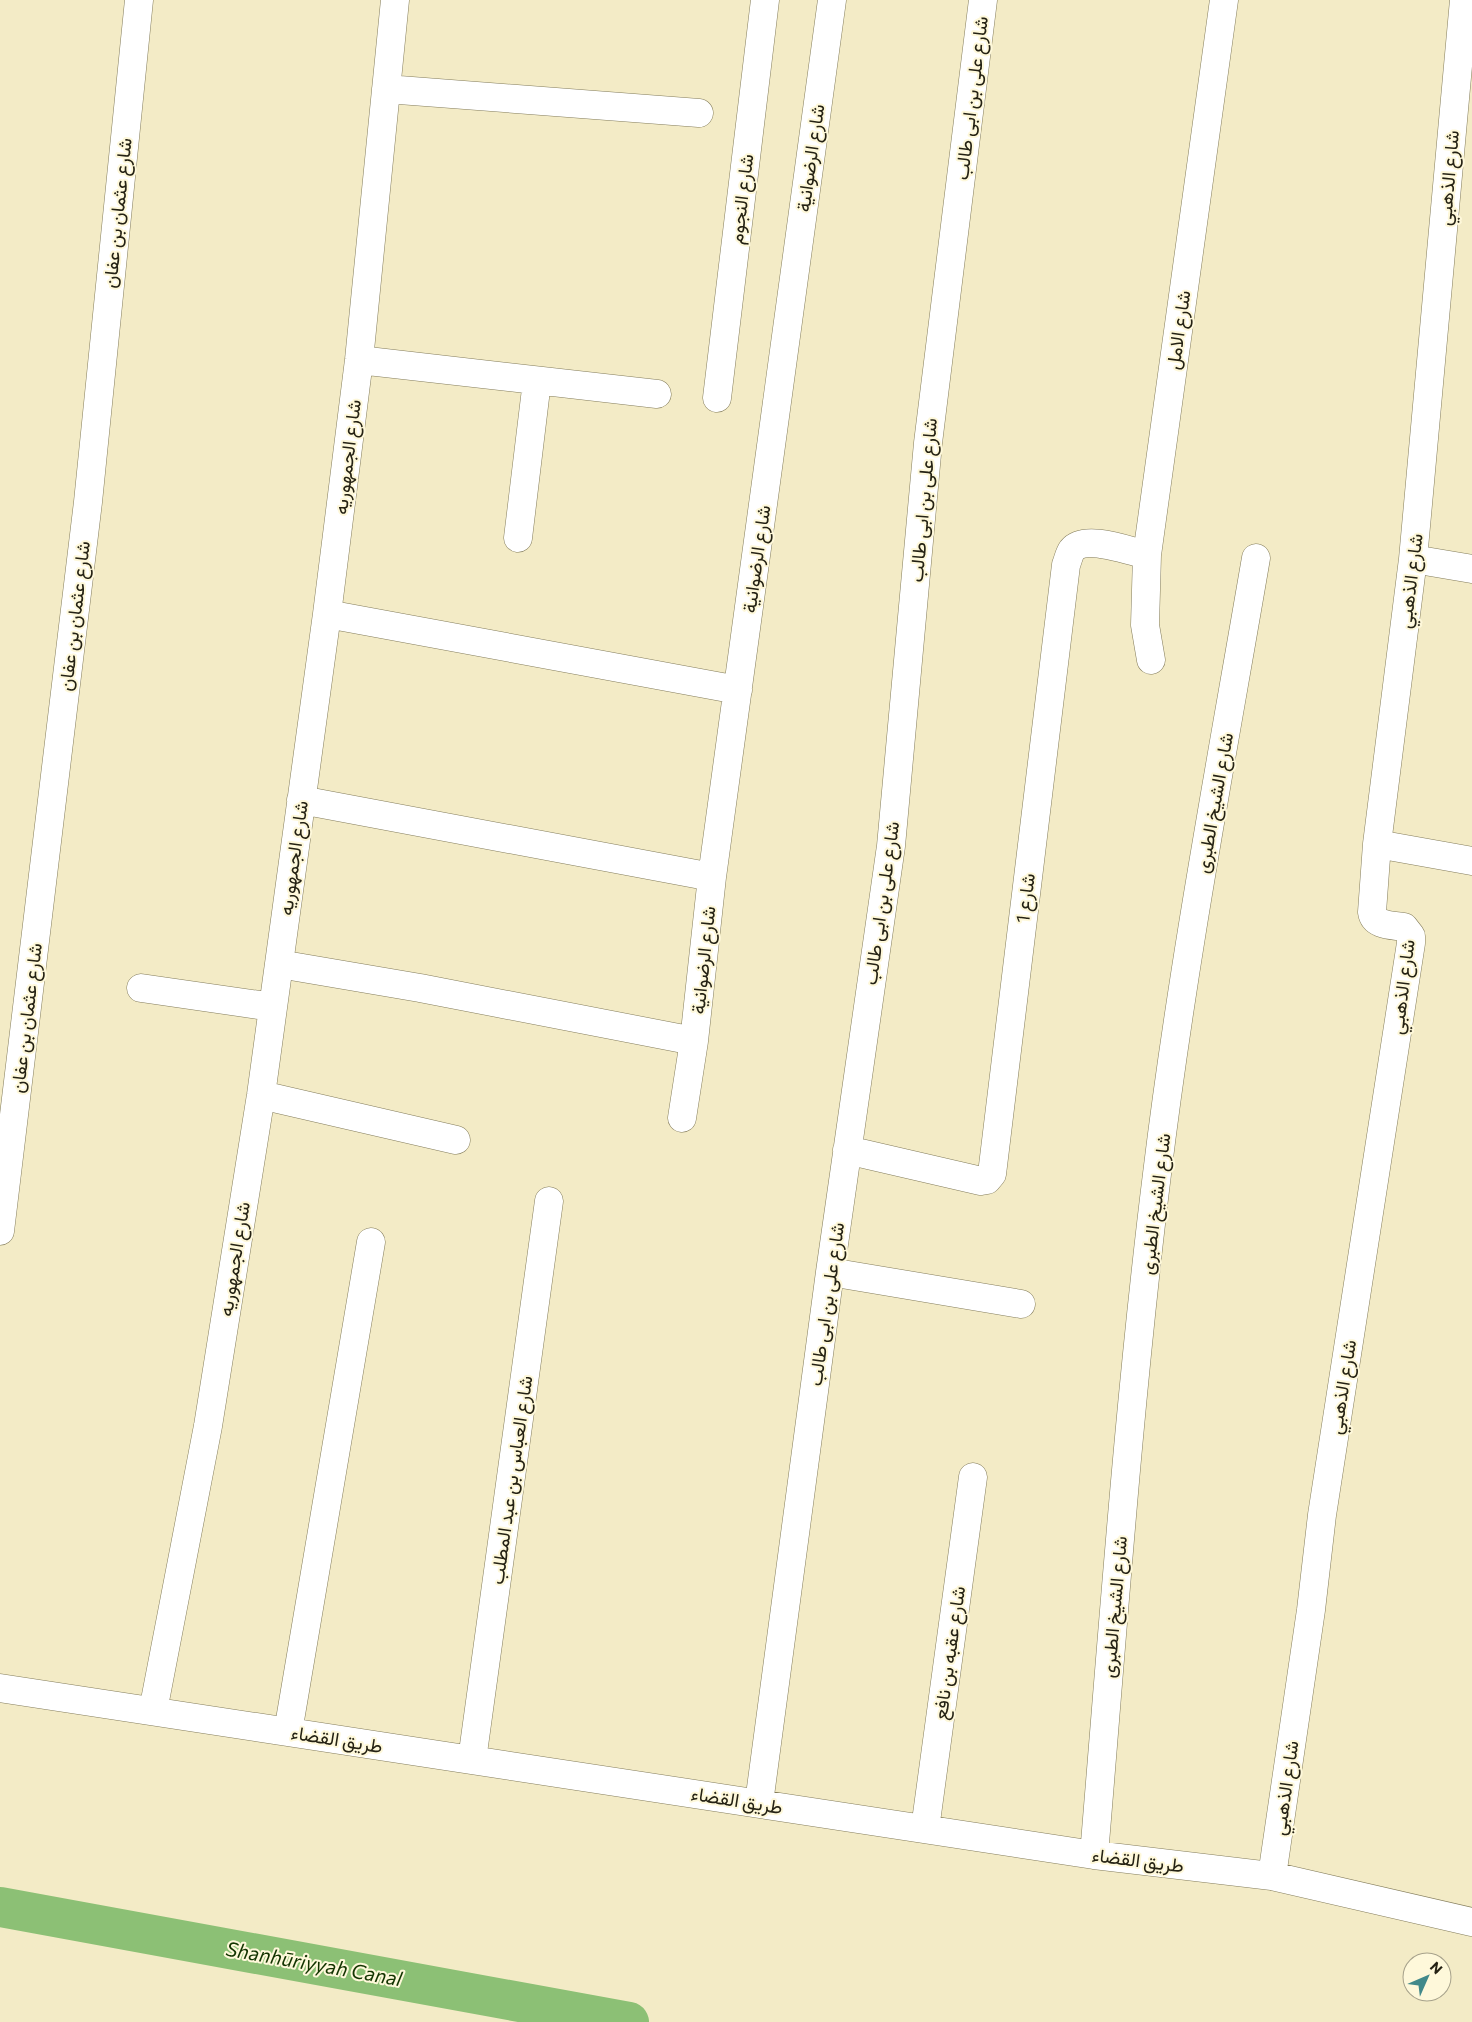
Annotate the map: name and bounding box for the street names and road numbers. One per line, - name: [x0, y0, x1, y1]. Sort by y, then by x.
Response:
- street label: شارع على بن ابى طالب: [949, 15, 994, 181]
- street label: شارع الرضوانية: [791, 103, 830, 214]
- street label: شارع الذهبي: [1432, 129, 1468, 227]
- street label: شارع عثمان بن عفان: [97, 137, 138, 289]
- street label: شارع النجوم: [724, 152, 759, 246]
- street label: شارع الامل: [1161, 289, 1196, 371]
- street label: شارع الجمهوريه: [328, 398, 367, 516]
- street label: شارع على بن ابى طالب: [904, 417, 943, 583]
- street label: شارع الرضوانية: [737, 504, 776, 615]
- street label: شارع الذهبي: [1392, 532, 1432, 630]
- street label: شارع عثمان بن عفان: [53, 540, 96, 693]
- street label: شارع الشيخ الطبرى: [1190, 731, 1240, 876]
- street label: شارع الجمهوريه: [273, 799, 314, 917]
- street label: شارع على بن ابى طالب: [858, 820, 905, 986]
- street label: شارع 1: [1010, 872, 1041, 924]
- street label: شارع الرضوانية: [685, 905, 722, 1015]
- street label: شارع الذهبي: [1384, 938, 1424, 1036]
- street label: شارع عثمان بن عفان: [5, 942, 48, 1095]
- street label: شارع الشيخ الطبرى: [1134, 1132, 1178, 1276]
- street label: شارع الجمهوريه: [213, 1200, 256, 1318]
- street label: شارع على بن ابى طالب: [803, 1221, 850, 1387]
- street label: شارع الذهبي: [1323, 1338, 1365, 1437]
- street label: شارع العباس بن عبد المطلب: [484, 1374, 539, 1586]
- street label: شارع الشيخ الطبرى: [1096, 1535, 1134, 1679]
- street label: شارع عقبه بن نافع: [928, 1585, 972, 1722]
- street label: طريق القضاء: [290, 1720, 384, 1758]
- street label: شارع الذهبي: [1266, 1739, 1308, 1838]
- street label: طريق القضاء: [690, 1781, 784, 1819]
- street label: طريق القضاء: [1091, 1842, 1185, 1878]

